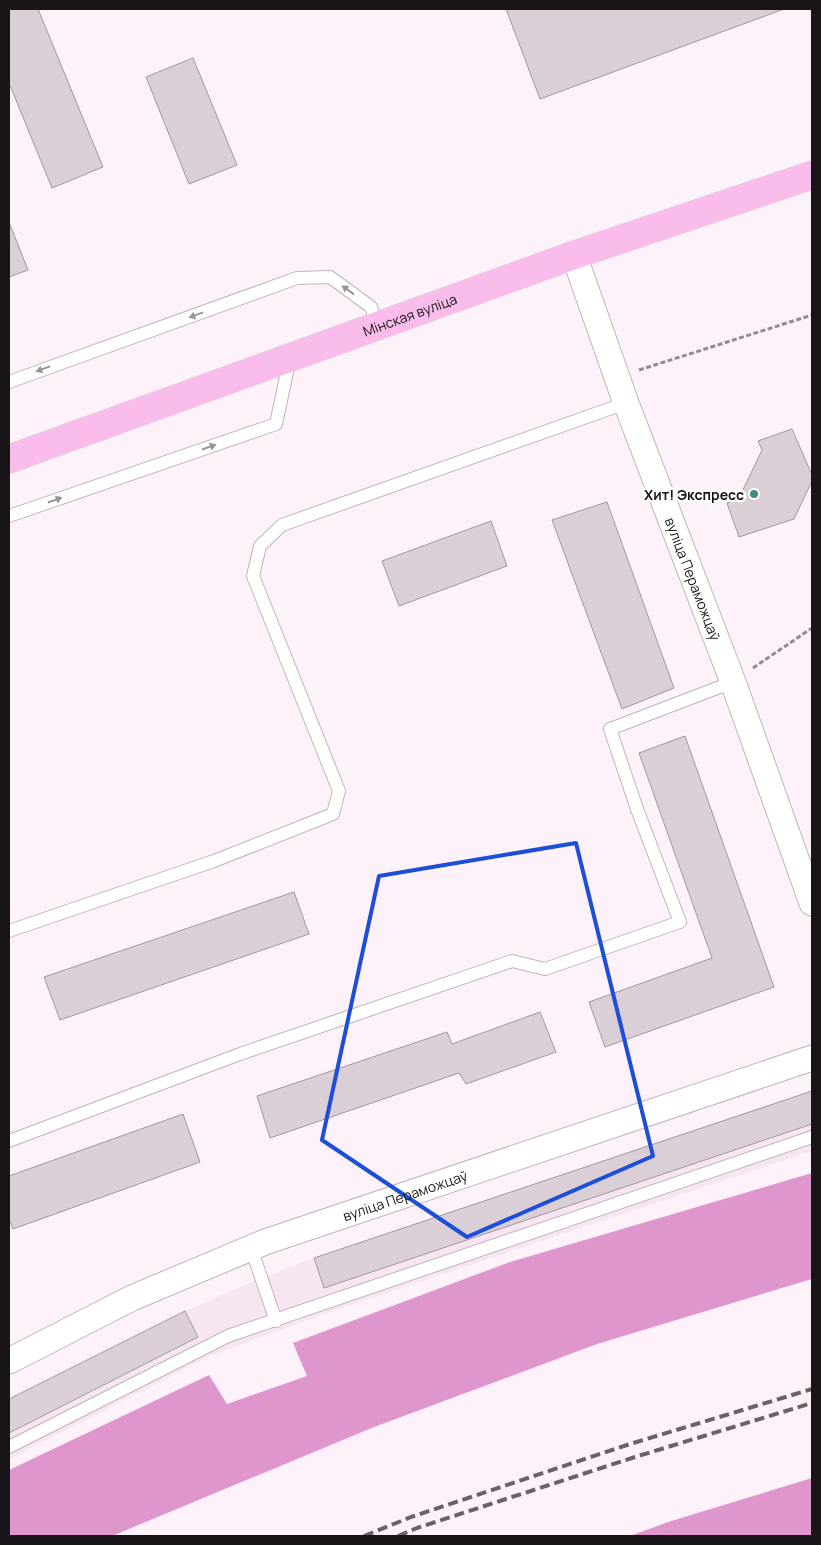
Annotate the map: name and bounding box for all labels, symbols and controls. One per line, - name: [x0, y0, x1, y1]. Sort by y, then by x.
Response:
- one-way arrow: [341, 285, 355, 295]
- street label: Мінская вуліца: [360, 289, 459, 340]
- one-way arrow: [188, 311, 203, 319]
- one-way arrow: [35, 365, 50, 373]
- one-way arrow: [201, 443, 216, 450]
- place label: Хит! Экспресс: [644, 485, 744, 504]
- marker: Хит! Экспресс: [748, 488, 760, 500]
- one-way arrow: [48, 496, 63, 504]
- street label: вуліца Пераможцаў: [661, 514, 726, 643]
- street label: вуліца Пераможцаў: [340, 1165, 470, 1225]

